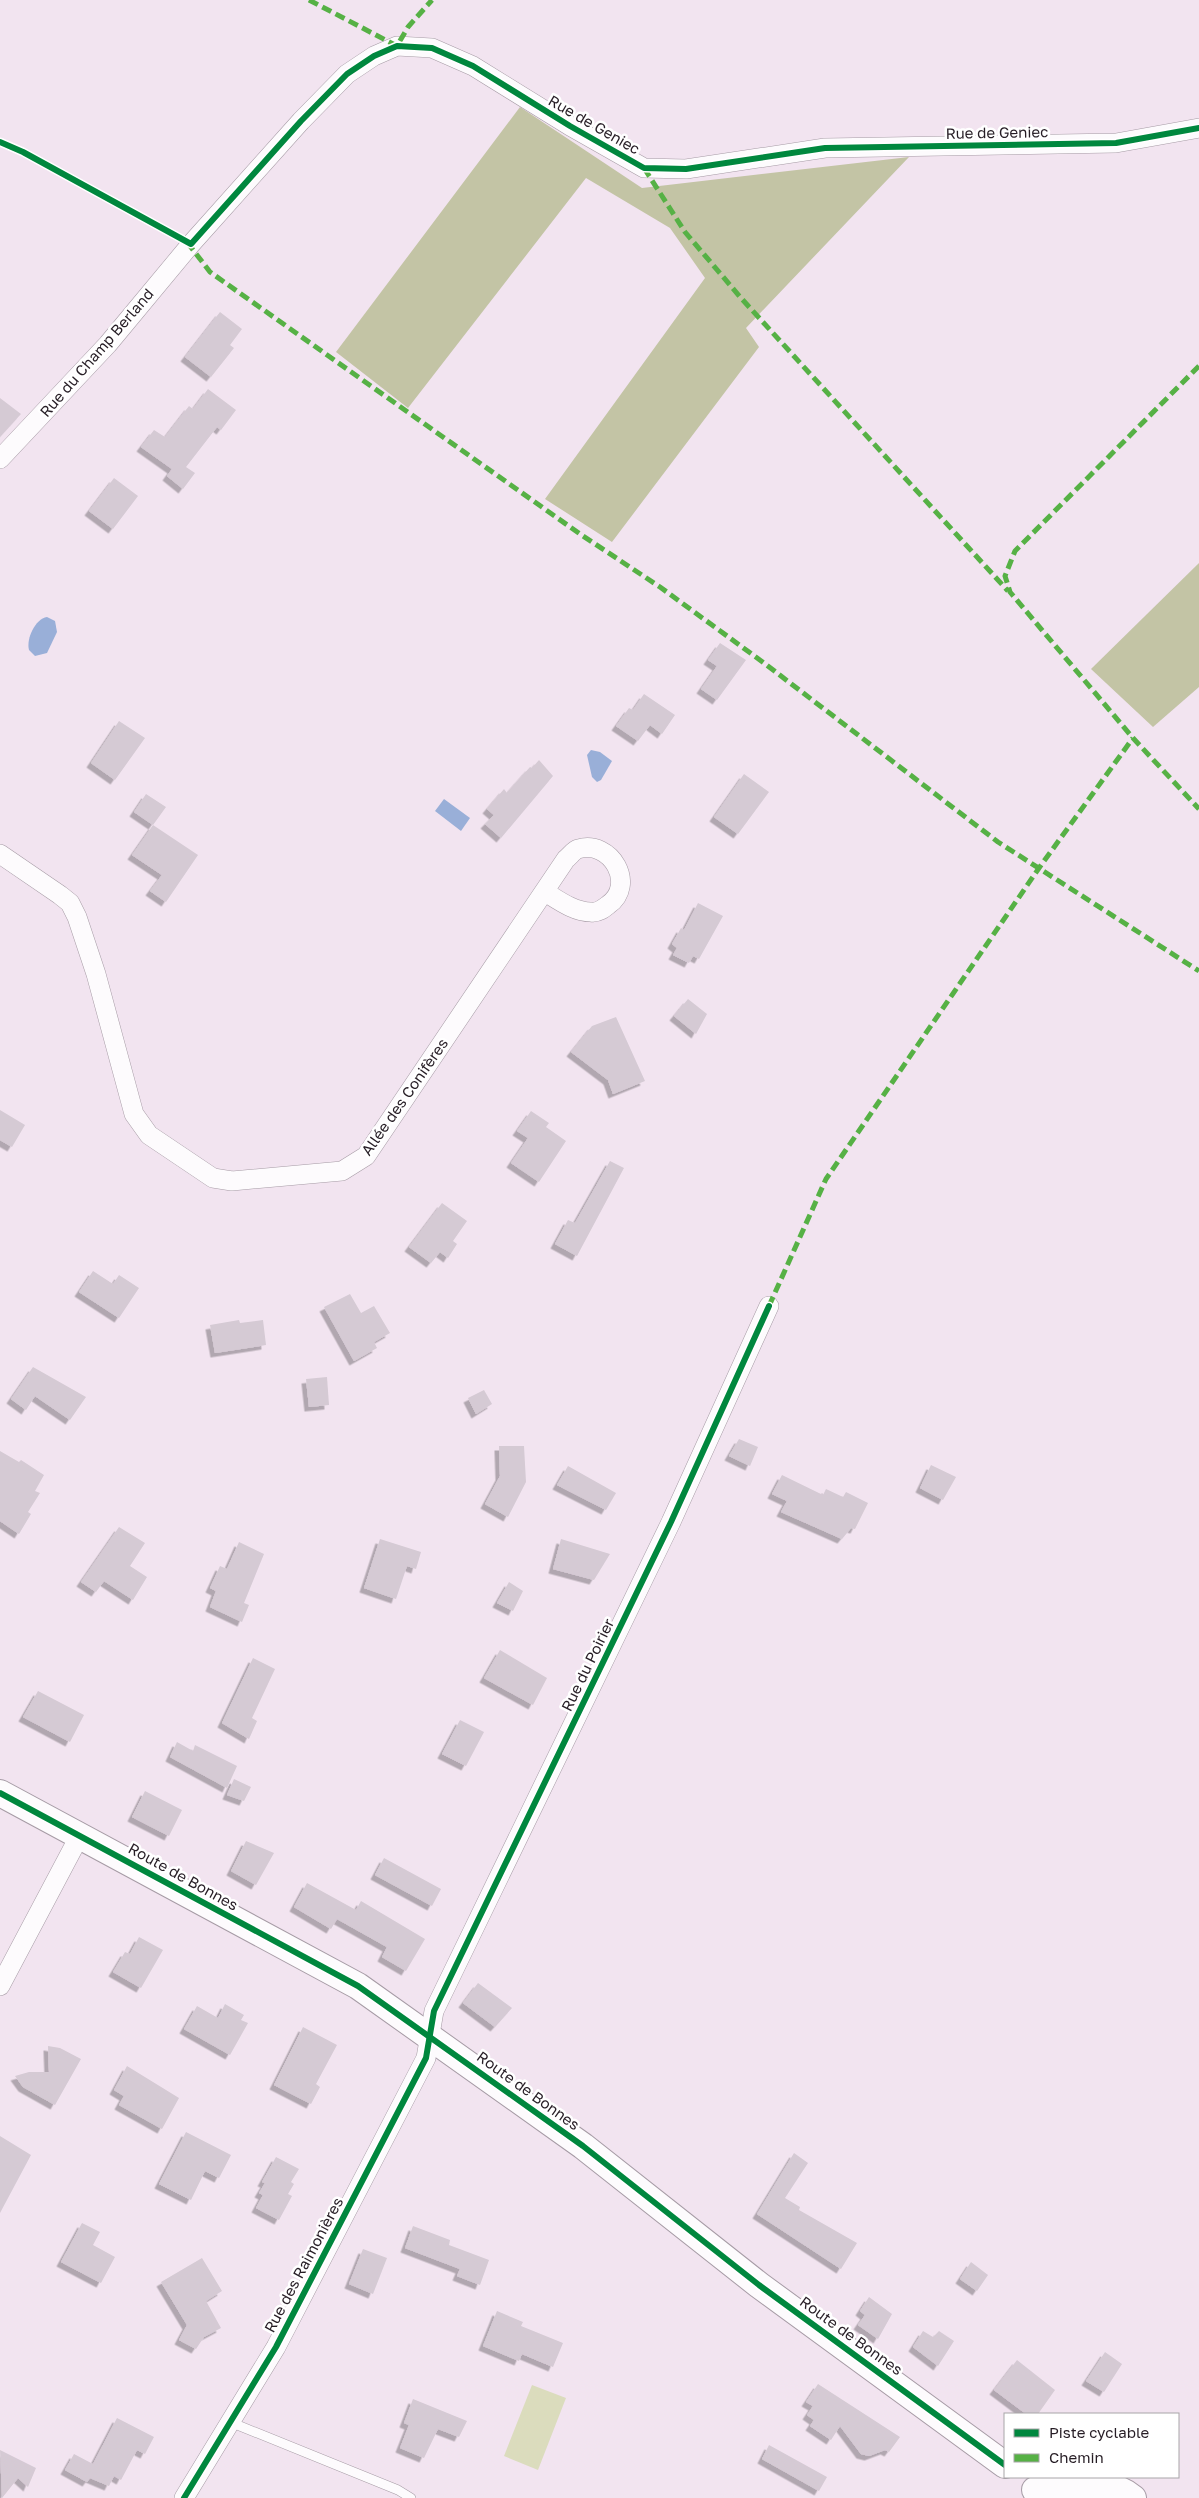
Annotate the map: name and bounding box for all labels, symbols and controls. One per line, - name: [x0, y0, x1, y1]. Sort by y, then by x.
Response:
- street label: Rue de Geniec: [546, 91, 643, 158]
- street label: Rue de Geniec: [946, 122, 1048, 142]
- street label: Rue du Champ Berland: [36, 285, 157, 420]
- street label: Allée des Conifères: [357, 1034, 451, 1158]
- street label: Rue du Poirier: [557, 1615, 617, 1714]
- street label: Route de Bonnes: [126, 1839, 241, 1914]
- street label: Route de Bonnes: [474, 2047, 583, 2133]
- street label: Rue des Raimonières: [260, 2194, 346, 2335]
- street label: Route de Bonnes: [797, 2292, 906, 2378]
- legend: [1004, 2413, 1179, 2478]
- text: Piste cyclable: [1049, 2423, 1150, 2441]
- text: Chemin: [1049, 2448, 1104, 2466]

